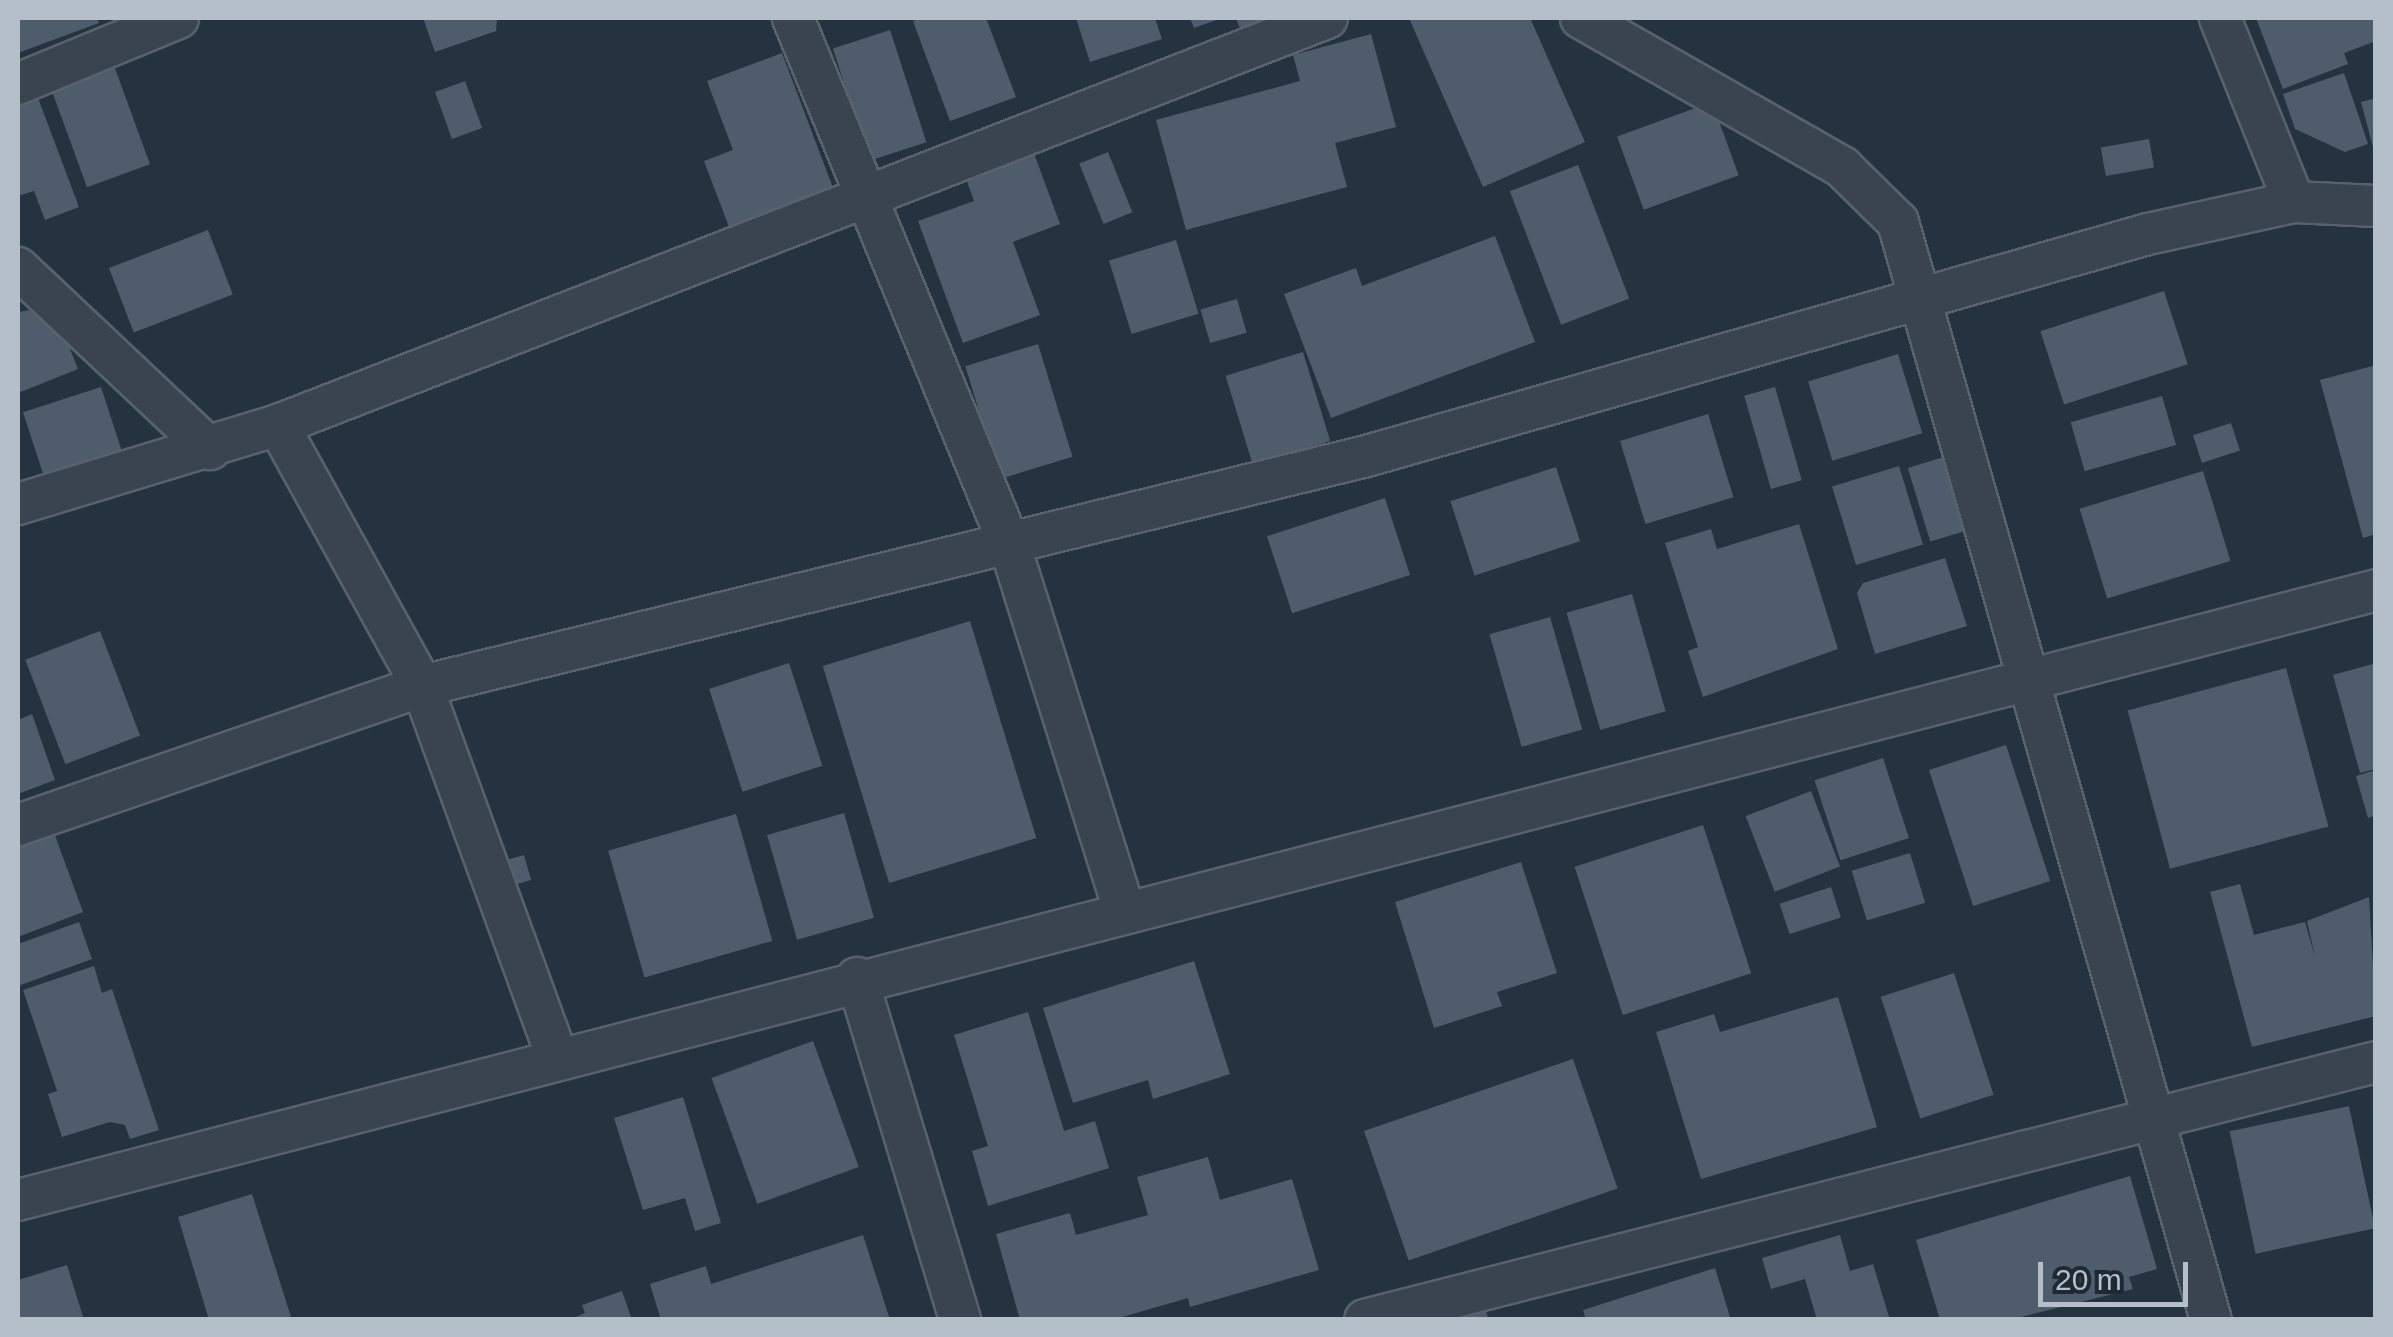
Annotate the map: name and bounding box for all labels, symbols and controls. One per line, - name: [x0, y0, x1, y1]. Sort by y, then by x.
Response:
- scale bar: [2043, 1242, 2193, 1304]
- text: 20 m: [2055, 1263, 2122, 1296]

